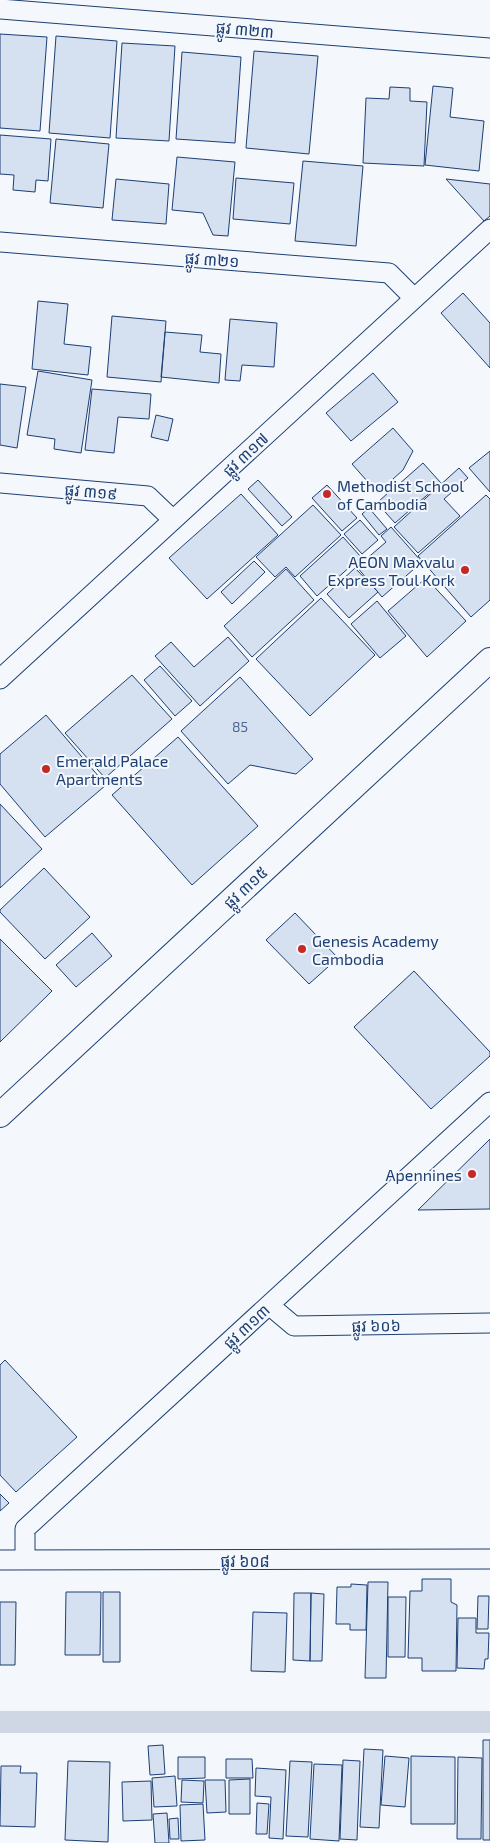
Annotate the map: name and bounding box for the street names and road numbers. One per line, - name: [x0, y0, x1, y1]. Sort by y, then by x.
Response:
- street label: ផ្លូវ ៣២៣: [215, 17, 275, 47]
- street label: ផ្លូវ ៣២១: [184, 248, 240, 276]
- street label: ផ្លូវ ៣១៧: [218, 428, 276, 484]
- street label: ផ្លូវ ៣១៩: [63, 479, 118, 508]
- street label: ផ្លូវ ៣១៥: [219, 862, 275, 916]
- street label: ផ្លូវ ៣១៣: [219, 1300, 277, 1356]
- street label: ផ្លូវ ៦០៦: [351, 1315, 401, 1341]
- street label: ផ្លូវ ៦០៨: [220, 1551, 270, 1575]

